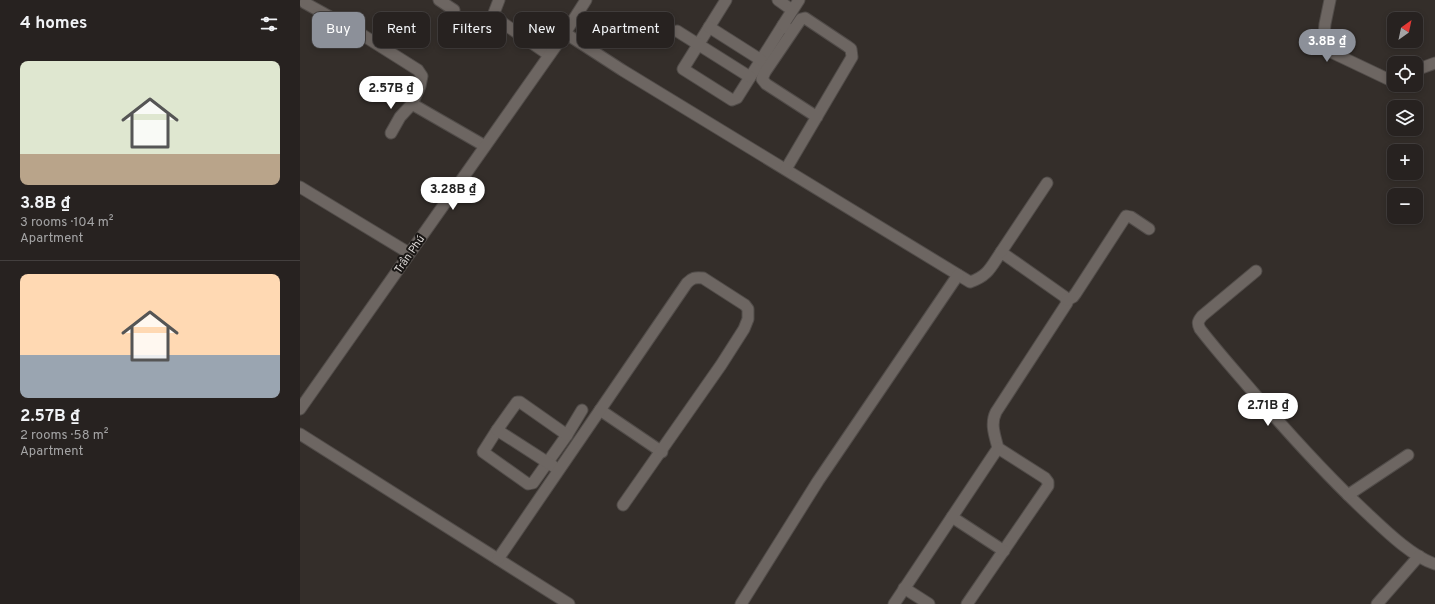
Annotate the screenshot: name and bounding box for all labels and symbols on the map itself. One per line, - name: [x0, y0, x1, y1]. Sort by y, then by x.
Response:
- north arrow: [1387, 12, 1423, 48]
- pin: 3.8B ₫: [1294, 29, 1360, 63]
- pin: 2.57B ₫: [354, 76, 428, 110]
- pin: 3.28B ₫: [416, 177, 490, 211]
- street label: Trần Phú: [392, 233, 428, 276]
- pin: 2.71B ₫: [1231, 393, 1305, 427]

